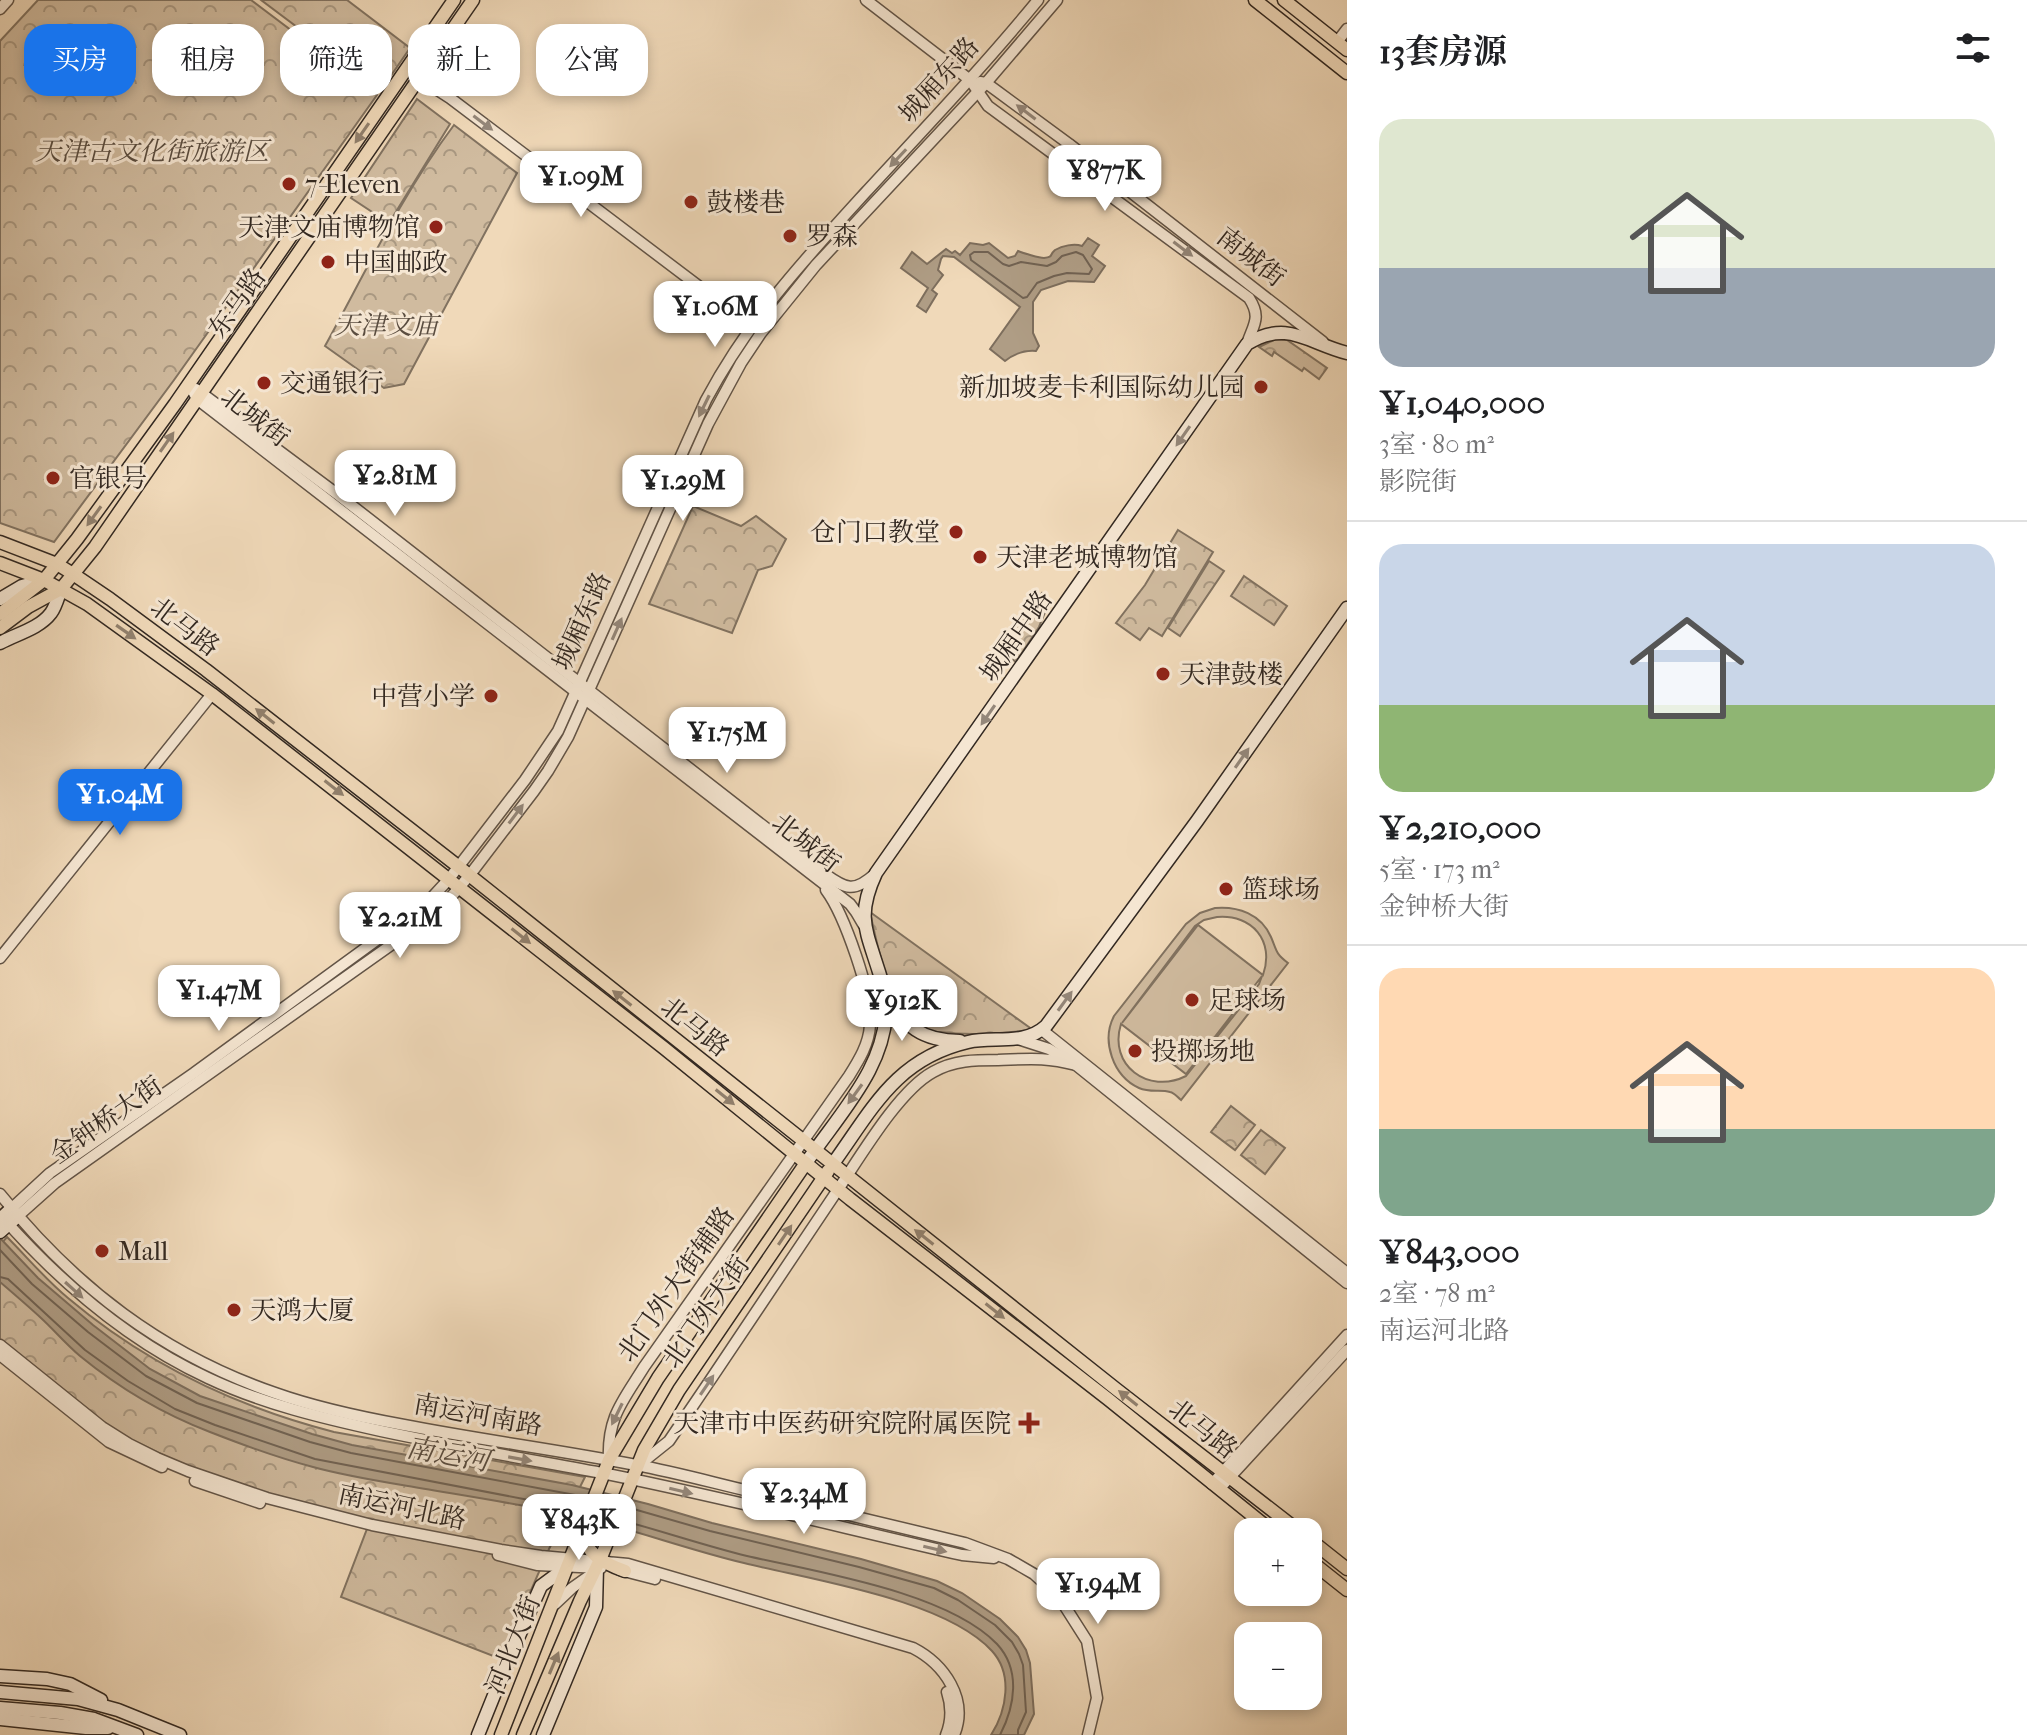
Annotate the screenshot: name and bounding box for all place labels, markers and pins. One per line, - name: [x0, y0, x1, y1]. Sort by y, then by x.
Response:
- pin: ¥877K: [1049, 145, 1161, 213]
- pin: ¥1.09M: [516, 151, 646, 219]
- place label: 7-Eleven: [305, 169, 400, 200]
- marker: 7-Eleven: [280, 175, 298, 193]
- place label: 鼓楼巷: [707, 187, 785, 218]
- marker: 鼓楼巷: [682, 193, 700, 211]
- place label: 天津文庙博物馆: [238, 212, 420, 243]
- marker: 天津文庙博物馆: [427, 218, 445, 236]
- place label: 罗森: [806, 221, 858, 252]
- marker: 罗森: [781, 227, 799, 245]
- place label: 中国邮政: [344, 247, 448, 278]
- marker: 中国邮政: [319, 253, 337, 271]
- pin: ¥1.06M: [650, 281, 780, 349]
- place label: 交通银行: [280, 368, 384, 399]
- place label: 新加坡麦卡利国际幼儿园: [959, 372, 1245, 403]
- marker: 交通银行: [255, 374, 273, 392]
- marker: 新加坡麦卡利国际幼儿园: [1252, 378, 1270, 396]
- pin: ¥2.81M: [330, 450, 460, 518]
- pin: ¥1.29M: [618, 455, 748, 523]
- place label: 官银号: [69, 463, 147, 494]
- marker: 官银号: [44, 469, 62, 487]
- place label: 仓门口教堂: [810, 517, 940, 548]
- marker: 仓门口教堂: [947, 523, 965, 541]
- place label: 天津老城博物馆: [996, 542, 1178, 573]
- marker: 天津老城博物馆: [971, 548, 989, 566]
- place label: 天津鼓楼: [1179, 659, 1283, 690]
- marker: 天津鼓楼: [1154, 665, 1172, 683]
- place label: 中营小学: [371, 681, 475, 712]
- marker: 中营小学: [482, 687, 500, 705]
- pin: ¥1.75M: [662, 707, 792, 775]
- pin: ¥1.04M: [55, 769, 185, 837]
- place label: 篮球场: [1242, 874, 1320, 905]
- marker: 篮球场: [1217, 880, 1235, 898]
- pin: ¥2.21M: [335, 892, 465, 960]
- pin: ¥1.47M: [154, 965, 284, 1033]
- pin: ¥912K: [846, 975, 958, 1043]
- place label: 足球场: [1208, 985, 1286, 1016]
- marker: 足球场: [1183, 991, 1201, 1009]
- place label: 投掷场地: [1151, 1036, 1255, 1067]
- marker: 投掷场地: [1126, 1042, 1144, 1060]
- place label: Mall: [118, 1236, 168, 1267]
- marker: Mall: [93, 1242, 111, 1260]
- place label: 天鸿大厦: [250, 1295, 354, 1326]
- marker: 天鸿大厦: [225, 1301, 243, 1319]
- place label: 天津市中医药研究院附属医院: [673, 1408, 1011, 1439]
- marker: 天津市中医药研究院附属医院: [1018, 1412, 1040, 1434]
- pin: ¥2.34M: [739, 1468, 869, 1536]
- pin: ¥843K: [523, 1494, 635, 1562]
- pin: ¥1.94M: [1033, 1558, 1163, 1626]

